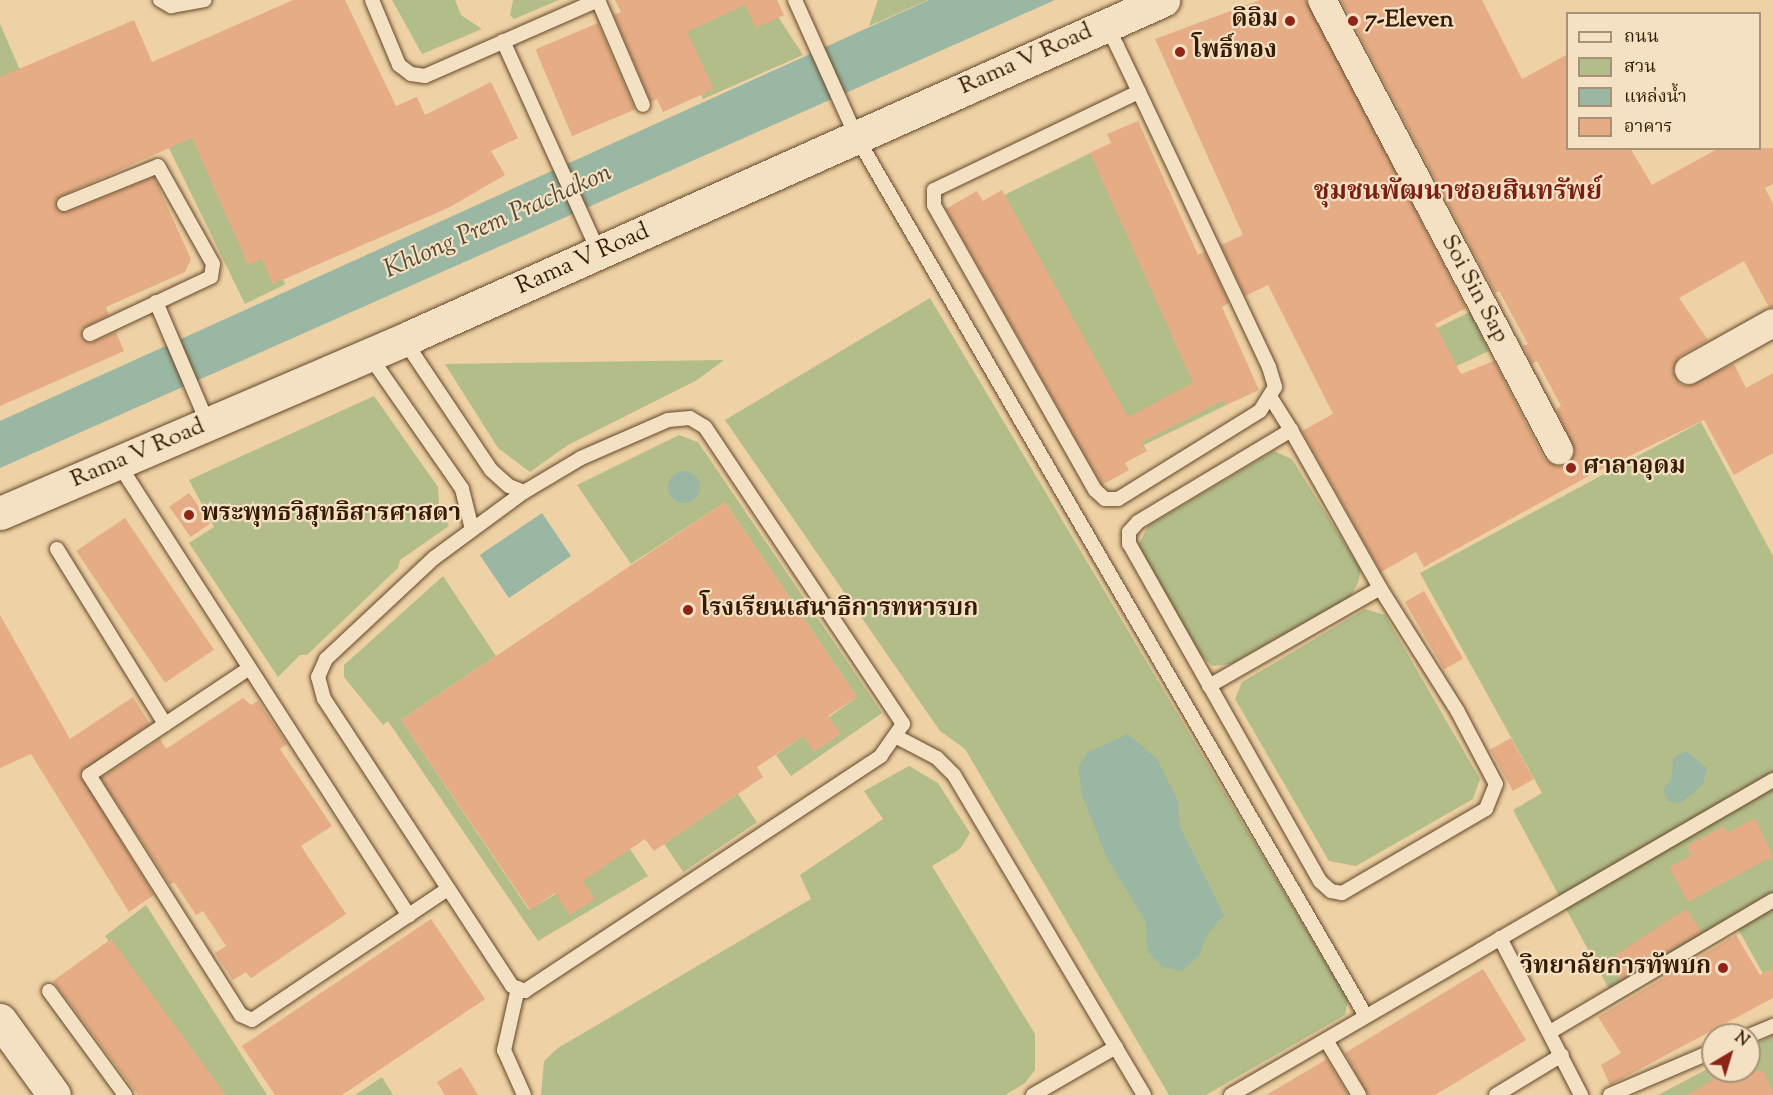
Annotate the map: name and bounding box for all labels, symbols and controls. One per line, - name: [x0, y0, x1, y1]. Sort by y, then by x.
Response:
- place label: ดิอิม: [1231, 7, 1278, 35]
- place label: 7-Eleven: [1365, 7, 1454, 35]
- legend: [1566, 12, 1761, 150]
- marker: ดิอิม: [1283, 14, 1297, 28]
- marker: 7-Eleven: [1346, 14, 1360, 28]
- street label: Rama V Road: [955, 18, 1097, 102]
- text: ถนน: [1624, 25, 1659, 51]
- place label: โพธิ์ทอง: [1192, 38, 1277, 66]
- marker: โพธิ์ทอง: [1173, 45, 1187, 59]
- text: สวน: [1624, 55, 1656, 81]
- text: แหล่งน้ำ: [1624, 85, 1687, 111]
- text: อาคาร: [1624, 115, 1673, 141]
- water label: Khlong Prem Prachakon: [379, 158, 617, 286]
- district label: ชุมชนพัฒนาซอยสินทรัพย์: [1314, 177, 1602, 209]
- street label: Rama V Road: [512, 218, 654, 302]
- street label: Soi Sin Sap: [1434, 230, 1514, 348]
- street label: Rama V Road: [67, 413, 209, 495]
- place label: ศาลาอุดม: [1583, 454, 1685, 482]
- marker: ศาลาอุดม: [1564, 461, 1578, 475]
- place label: พระพุทธวิสุทธิสารศาสดา: [201, 501, 461, 529]
- marker: พระพุทธวิสุทธิสารศาสดา: [182, 508, 196, 522]
- place label: โรงเรียนเสนาธิการทหารบก: [700, 596, 978, 624]
- marker: โรงเรียนเสนาธิการทหารบก: [681, 603, 695, 617]
- place label: วิทยาลัยการทัพบก: [1520, 954, 1711, 982]
- marker: วิทยาลัยการทัพบก: [1716, 961, 1730, 975]
- north arrow: [1701, 1023, 1761, 1083]
- text: N: [1729, 1027, 1753, 1053]

